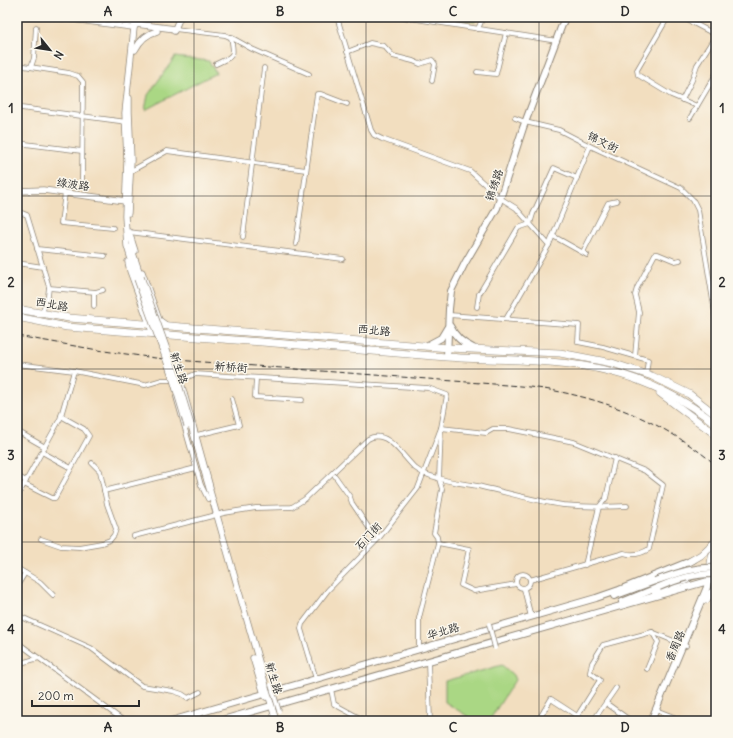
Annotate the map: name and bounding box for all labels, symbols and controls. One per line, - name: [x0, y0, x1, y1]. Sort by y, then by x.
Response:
- text: A: [104, 3, 113, 20]
- text: B: [276, 3, 285, 20]
- text: C: [449, 3, 458, 20]
- text: D: [620, 3, 630, 20]
- north arrow: [30, 30, 70, 70]
- text: N: [51, 48, 67, 62]
- text: 1: [8, 100, 14, 117]
- text: 1: [719, 100, 725, 117]
- street label: 锦文街: [585, 128, 622, 156]
- street label: 锦绣路: [482, 167, 506, 203]
- street label: 绿波路: [56, 175, 90, 193]
- text: 2: [7, 274, 15, 291]
- text: 2: [718, 274, 726, 291]
- street label: 西北路: [35, 294, 69, 314]
- street label: 西北路: [357, 322, 391, 338]
- street label: 新生路: [167, 350, 191, 386]
- street label: 新桥街: [214, 359, 249, 375]
- text: 3: [7, 447, 15, 464]
- text: 3: [718, 447, 726, 464]
- street label: 石门街: [352, 518, 385, 553]
- street label: 华北路: [425, 620, 461, 642]
- text: 4: [7, 621, 15, 638]
- text: 4: [718, 621, 726, 638]
- street label: 香周路: [662, 628, 688, 664]
- street label: 新生路: [262, 660, 286, 696]
- scale bar: [32, 682, 139, 708]
- text: 200 m: [38, 688, 74, 703]
- text: A: [104, 719, 113, 736]
- text: B: [276, 719, 285, 736]
- text: C: [449, 719, 458, 736]
- text: D: [620, 719, 630, 736]

